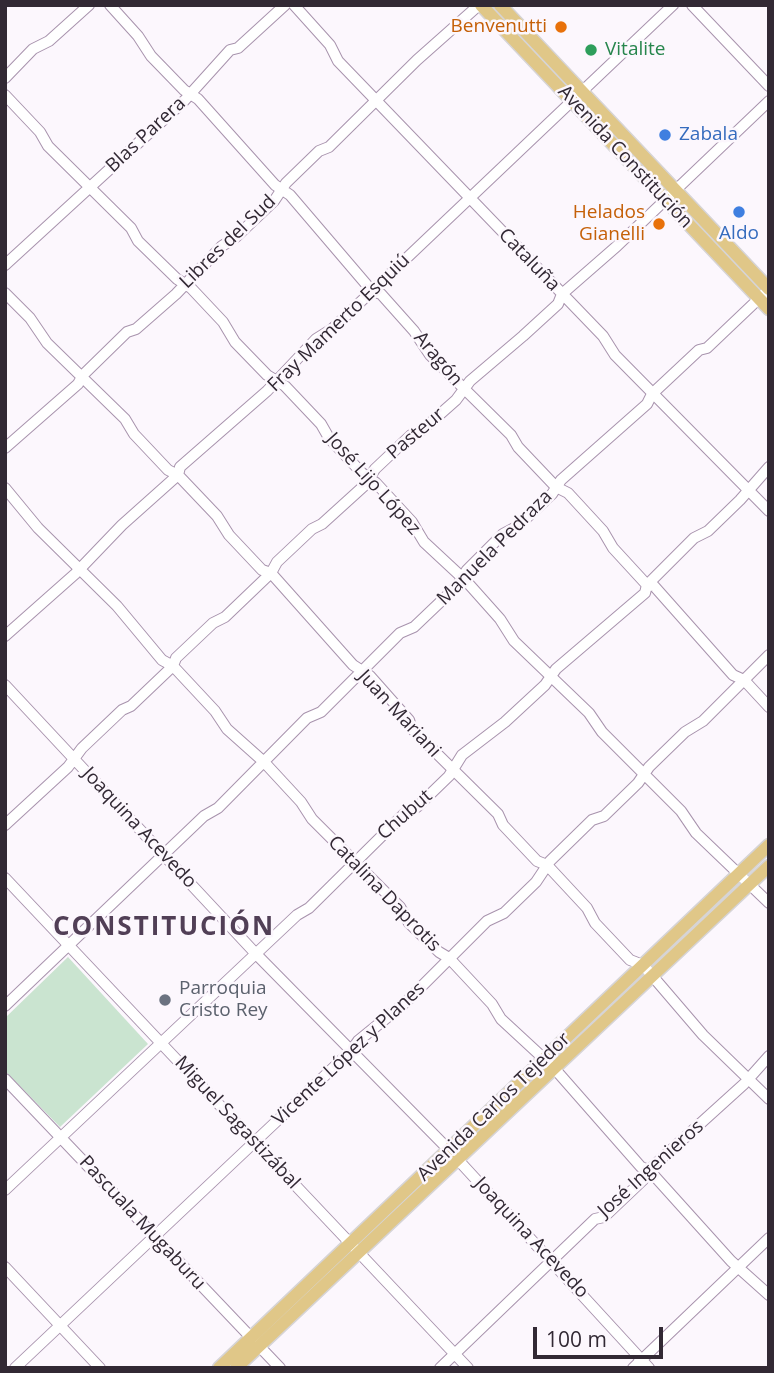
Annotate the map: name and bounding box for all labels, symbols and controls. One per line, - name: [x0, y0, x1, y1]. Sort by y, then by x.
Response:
- place label: Benvenutti: [451, 16, 547, 38]
- marker: Benvenutti: [553, 19, 569, 35]
- place label: Vitalite: [605, 39, 665, 61]
- marker: Vitalite: [583, 42, 599, 58]
- street label: Avenida Constitución: [553, 81, 697, 233]
- street label: Blas Parera: [102, 92, 190, 178]
- place label: Zabala: [679, 124, 738, 146]
- marker: Zabala: [657, 127, 673, 143]
- street label: Libres del Sud: [175, 191, 281, 293]
- place label: Helados Gianelli: [573, 202, 645, 246]
- marker: Aldo: [731, 204, 747, 220]
- marker: Helados Gianelli: [651, 216, 667, 232]
- place label: Aldo: [719, 223, 759, 245]
- street label: Cataluña: [494, 224, 564, 296]
- street label: Fray Mamerto Esquiú: [263, 249, 415, 397]
- street label: Aragón: [409, 327, 467, 391]
- street label: Pasteur: [383, 403, 449, 465]
- street label: José Lijo López: [321, 428, 425, 540]
- street label: Manuela Pedraza: [433, 486, 557, 610]
- street label: Juan Mariani: [353, 666, 445, 762]
- street label: Joaquina Acevedo: [77, 763, 201, 893]
- street label: Chubut: [373, 785, 437, 845]
- street label: Catalina Daprotis: [323, 831, 445, 957]
- district label: CONSTITUCIÓN: [54, 912, 274, 944]
- street label: Vicente López y Planes: [268, 977, 430, 1131]
- place label: Parroquia Cristo Rey: [179, 978, 268, 1022]
- marker: Parroquia Cristo Rey: [157, 992, 173, 1008]
- street label: Avenida Carlos Tejedor: [413, 1028, 575, 1186]
- street label: Miguel Sagastizábal: [170, 1052, 304, 1194]
- street label: José Ingenieros: [593, 1116, 709, 1222]
- street label: Pascuala Mugaburu: [74, 1151, 210, 1295]
- street label: Joaquina Acevedo: [469, 1173, 593, 1303]
- scale bar: [536, 1314, 666, 1358]
- text: 100 m: [546, 1325, 607, 1353]

